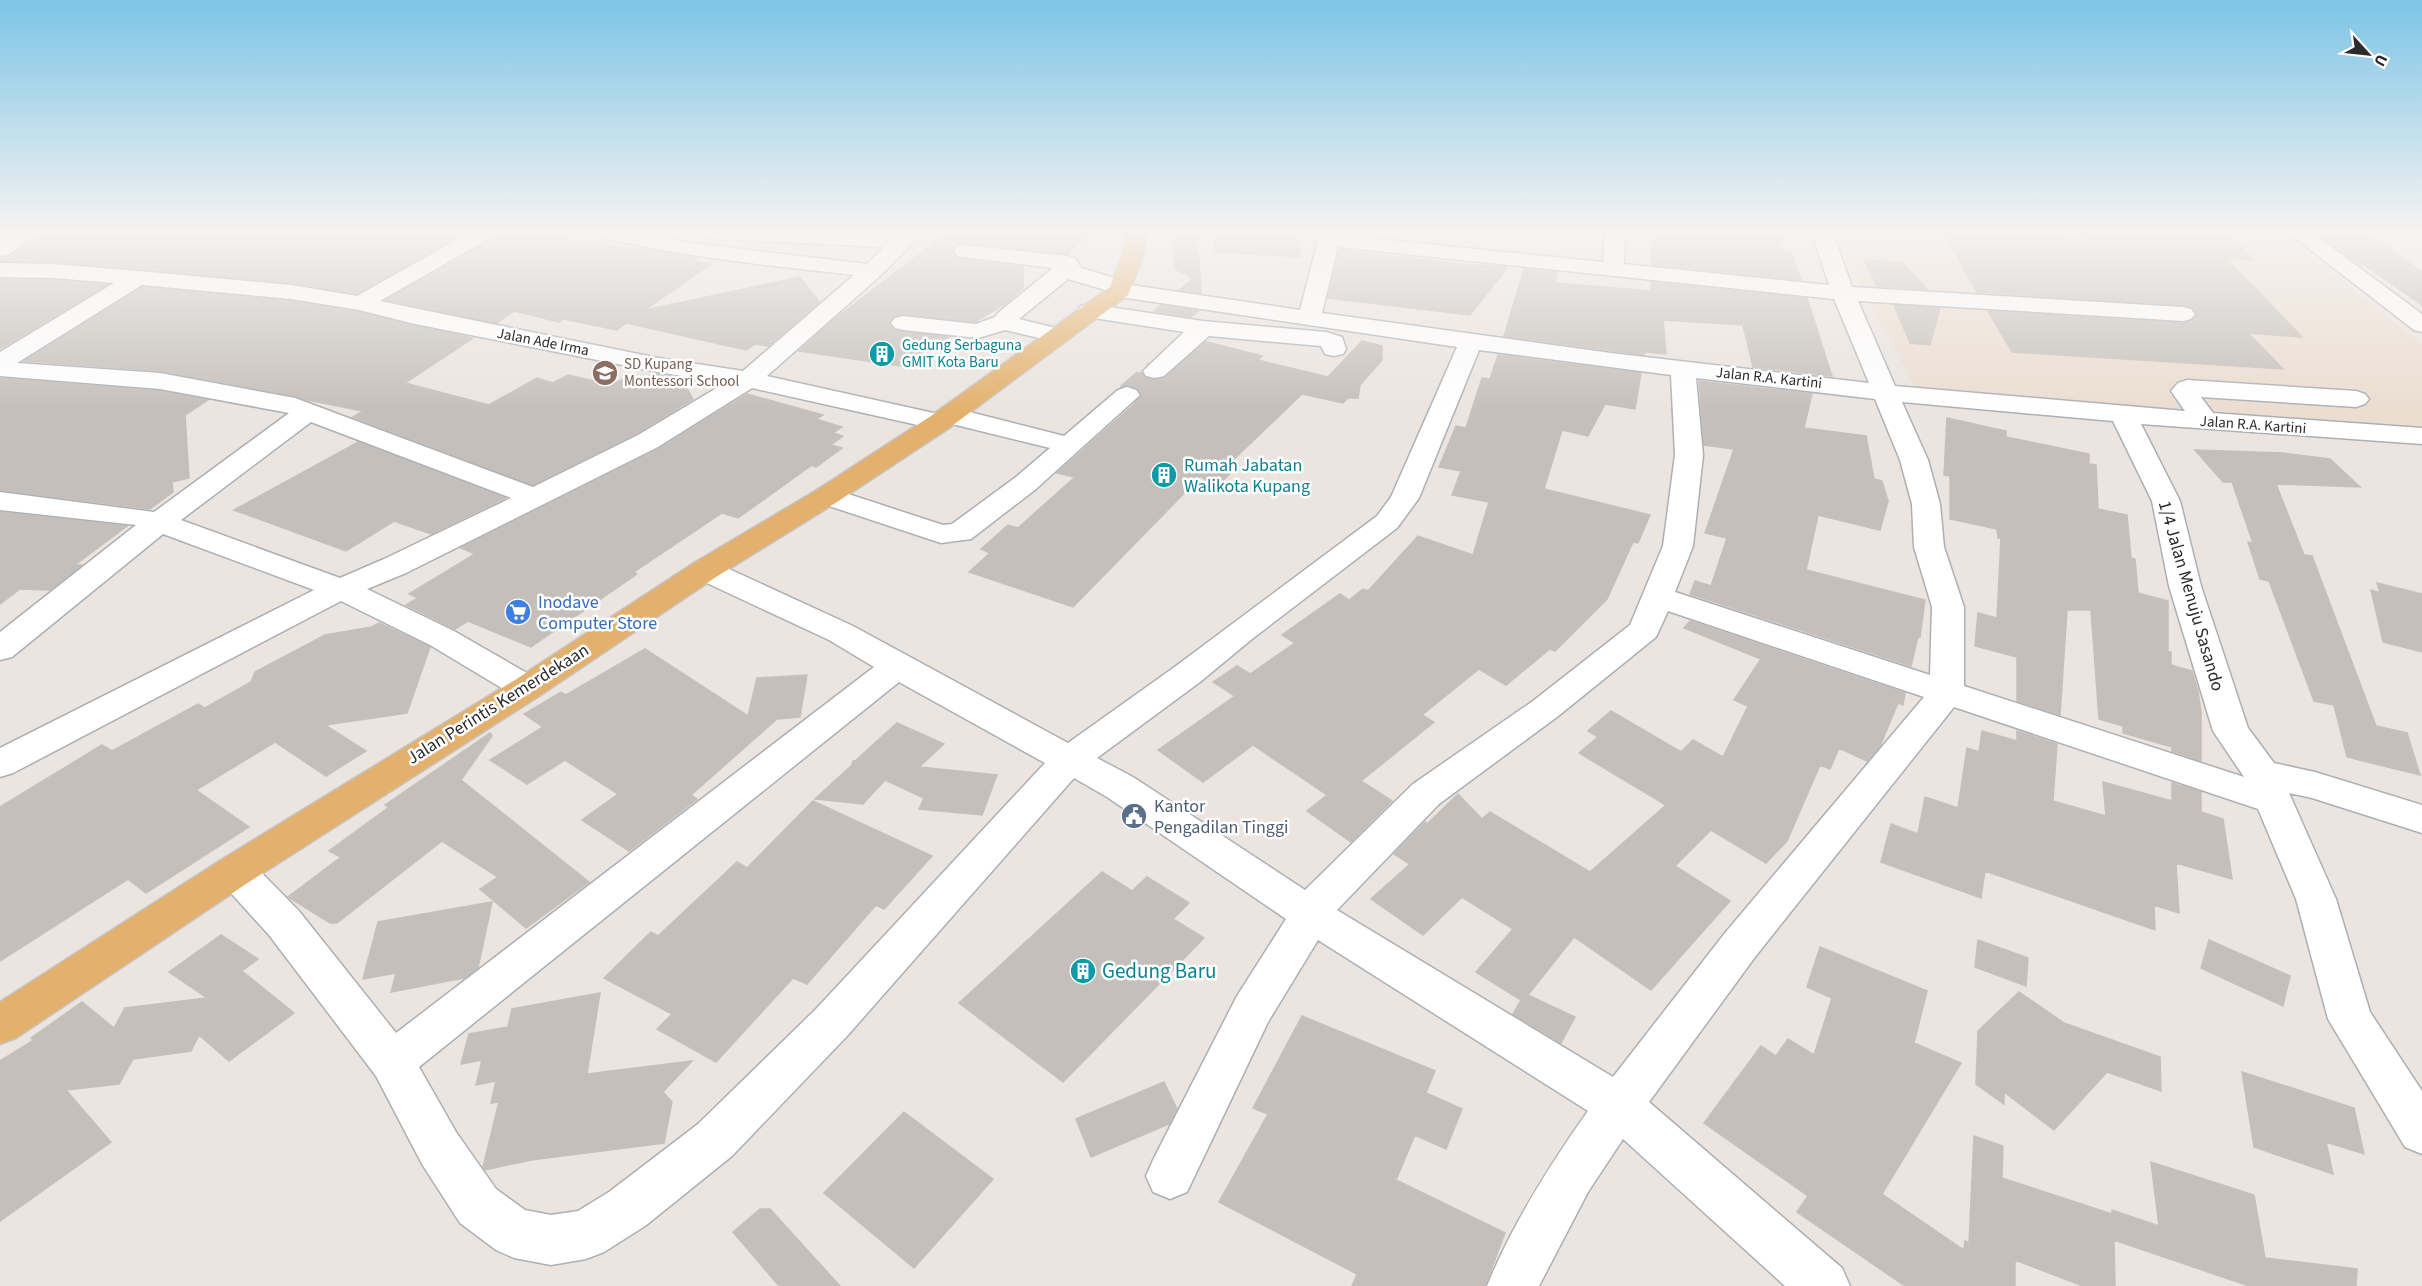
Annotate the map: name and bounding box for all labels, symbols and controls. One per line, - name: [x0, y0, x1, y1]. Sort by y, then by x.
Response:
- north arrow: [2338, 24, 2398, 84]
- text: U: [2368, 51, 2393, 70]
- street label: Jalan Ade Irma: [495, 323, 591, 361]
- place label: Gedung Serbaguna GMIT Kota Baru: [902, 335, 1022, 373]
- building icon: Gedung Serbaguna GMIT Kota Baru: [867, 339, 897, 369]
- place label: SD Kupang Montessori School: [624, 354, 739, 392]
- school or university icon: SD Kupang Montessori School: [590, 358, 620, 388]
- street label: Jalan R.A. Kartini: [1715, 362, 1823, 394]
- street label: Jalan R.A. Kartini: [2199, 411, 2307, 439]
- place label: Rumah Jabatan Walikota Kupang: [1184, 453, 1310, 499]
- building icon: Rumah Jabatan Walikota Kupang: [1149, 460, 1179, 490]
- street label: 1/4 Jalan Menuju Sasando: [2152, 498, 2230, 694]
- place label: Inodave Computer Store: [538, 590, 657, 636]
- supermarket icon: Inodave Computer Store: [503, 597, 533, 627]
- street label: Jalan Perintis Kemerdekaan: [402, 638, 594, 770]
- place label: Kantor Pengadilan Tinggi: [1154, 794, 1288, 840]
- public building icon: Kantor Pengadilan Tinggi: [1119, 801, 1149, 831]
- building icon: Gedung Baru: [1068, 956, 1098, 986]
- place label: Gedung Baru: [1102, 956, 1216, 986]

